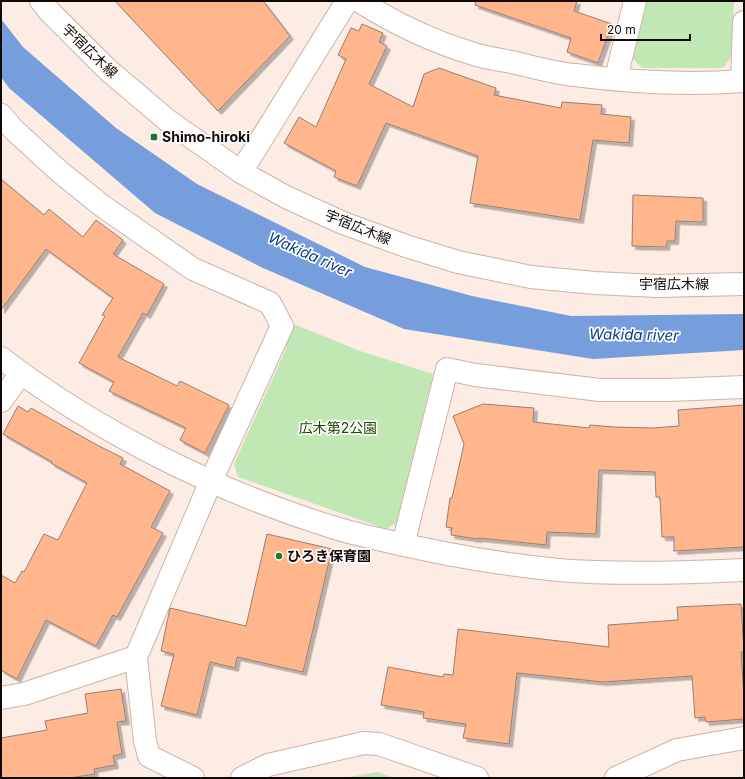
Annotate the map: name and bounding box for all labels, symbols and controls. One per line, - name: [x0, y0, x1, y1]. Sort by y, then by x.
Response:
- scale bar: [601, 16, 690, 42]
- street label: 宇宿広木線: [59, 20, 121, 81]
- text: 20 m: [607, 22, 636, 37]
- place label: Shimo-hiroki: [162, 128, 250, 145]
- marker: Shimo-hiroki: [149, 132, 159, 142]
- street label: 宇宿広木線: [323, 206, 394, 248]
- water label: Wakida river: [265, 228, 355, 282]
- street label: 宇宿広木線: [639, 275, 709, 292]
- water label: Wakida river: [589, 324, 679, 345]
- park label: 広木第2公園: [299, 419, 377, 436]
- place label: ひろき保育園: [287, 547, 371, 564]
- marker: ひろき保育園: [274, 551, 284, 561]

